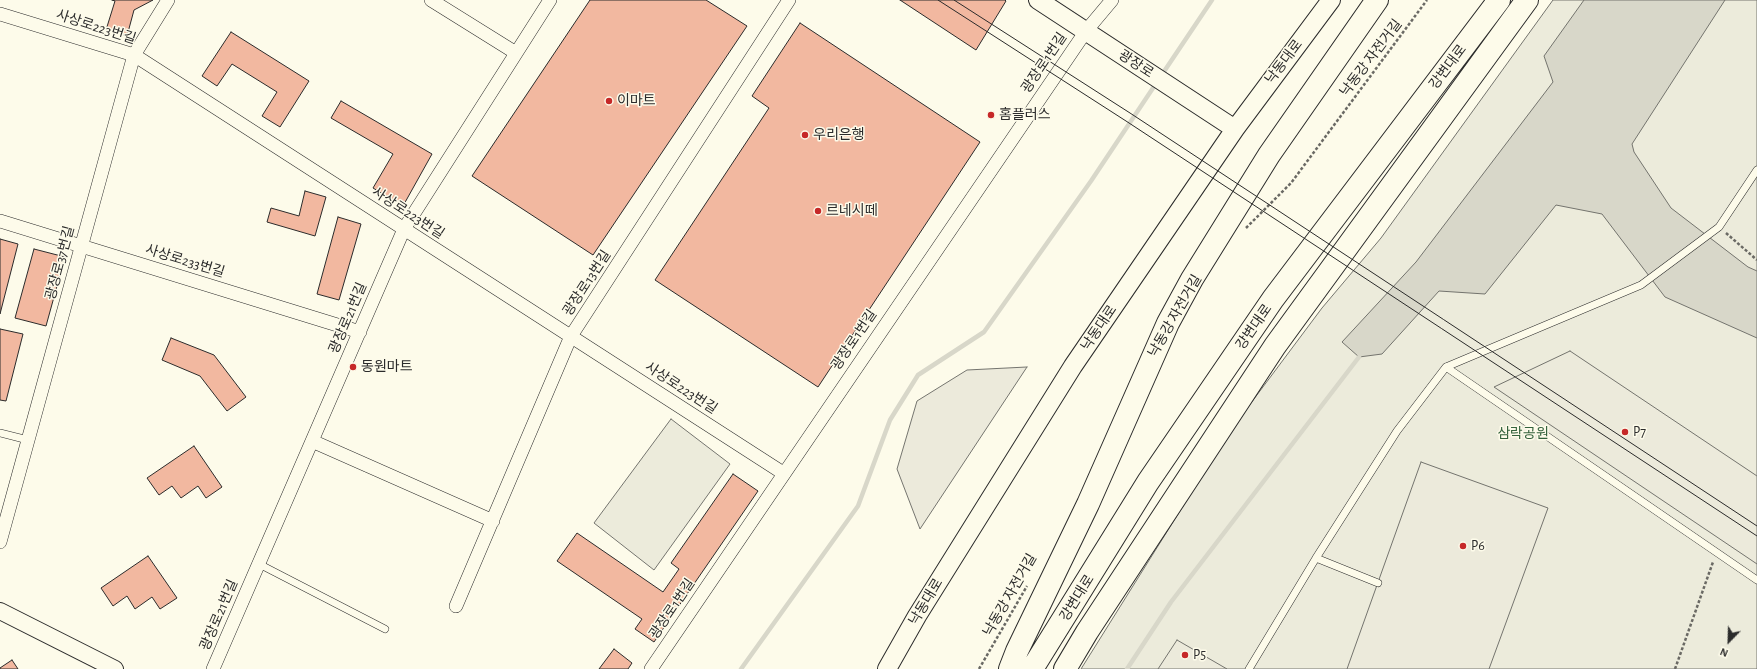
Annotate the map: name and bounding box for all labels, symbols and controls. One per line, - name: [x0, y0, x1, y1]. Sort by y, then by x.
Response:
- street label: 사상로223번길: [54, 6, 138, 48]
- street label: 낙동강 자전거길: [1336, 16, 1406, 100]
- street label: 광장로1번길: [1018, 30, 1070, 96]
- street label: 낙동대로: [1262, 36, 1306, 88]
- street label: 강변대로: [1426, 41, 1470, 93]
- street label: 광장로: [1115, 46, 1157, 82]
- place label: 이마트: [617, 93, 656, 109]
- marker: 이마트: [604, 96, 614, 106]
- place label: 홈플러스: [999, 107, 1051, 123]
- marker: 홈플러스: [986, 110, 996, 120]
- place label: 우리은행: [813, 127, 865, 143]
- marker: 우리은행: [800, 130, 810, 140]
- street label: 사상로223번길: [369, 183, 447, 243]
- place label: 르네시떼: [826, 203, 878, 219]
- marker: 르네시떼: [813, 206, 823, 216]
- street label: 광장로37번길: [42, 224, 78, 302]
- street label: 사상로233번길: [143, 241, 227, 281]
- street label: 광장로13번길: [560, 247, 614, 319]
- street label: 낙동강 자전거길: [1145, 272, 1205, 360]
- street label: 광장로21번길: [326, 280, 370, 356]
- street label: 강변대로: [1232, 301, 1276, 353]
- street label: 낙동대로: [1078, 302, 1120, 354]
- street label: 광장로1번길: [828, 307, 880, 373]
- street label: 사상로223번길: [642, 358, 720, 418]
- place label: 동원마트: [361, 359, 413, 375]
- marker: 동원마트: [348, 362, 358, 372]
- place label: P7: [1633, 424, 1646, 440]
- park label: 삼락공원: [1497, 426, 1549, 442]
- marker: P7: [1620, 427, 1630, 437]
- place label: P6: [1471, 538, 1485, 554]
- marker: P6: [1458, 541, 1468, 551]
- street label: 낙동강 자전거길: [980, 551, 1040, 639]
- street label: 강변대로: [1056, 572, 1098, 624]
- street label: 광장로1번길: [646, 576, 698, 642]
- street label: 낙동대로: [906, 576, 946, 628]
- street label: 광장로21번길: [197, 577, 241, 653]
- north arrow: [1709, 621, 1749, 661]
- text: N: [1718, 646, 1730, 659]
- place label: P5: [1193, 647, 1206, 663]
- marker: P5: [1180, 650, 1190, 660]

